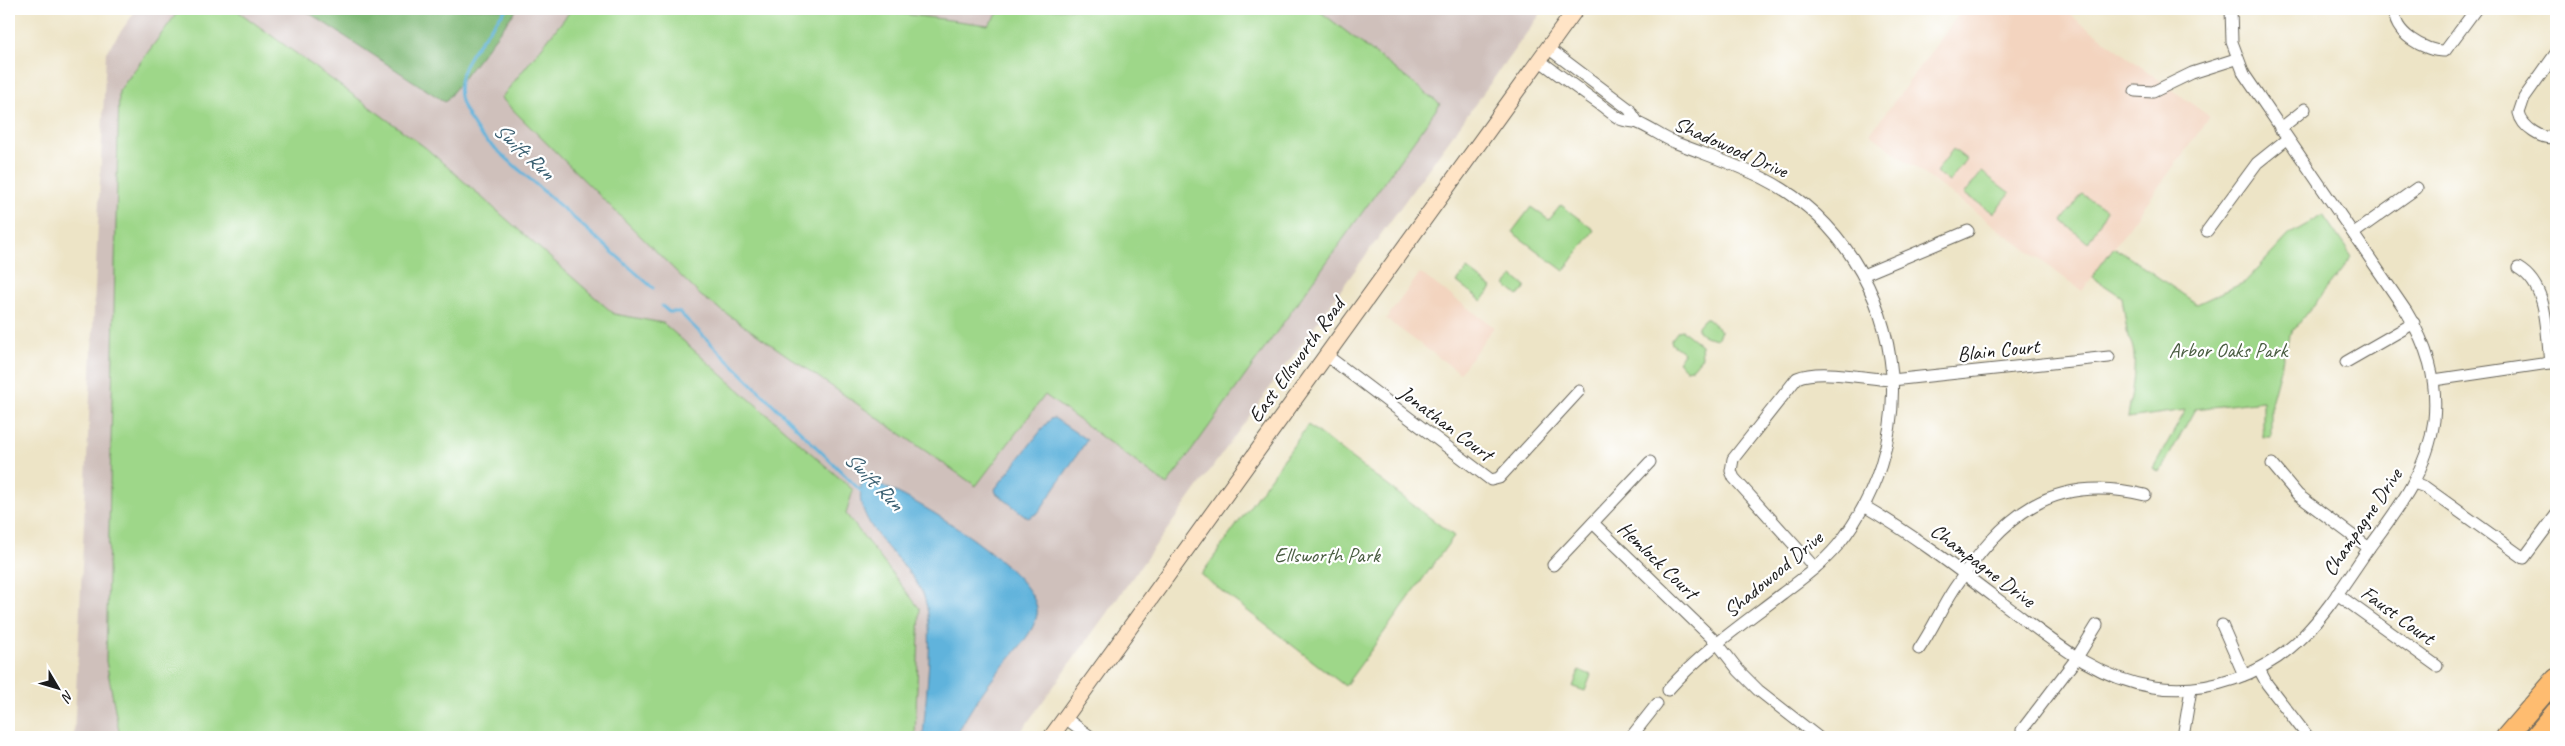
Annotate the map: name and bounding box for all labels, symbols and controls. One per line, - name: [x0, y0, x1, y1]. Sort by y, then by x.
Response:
- street label: Shadowood Drive: [1670, 110, 1793, 184]
- water label: Swift Run: [488, 116, 562, 187]
- street label: East Ellsworth Road: [1242, 290, 1352, 427]
- street label: Blain Court: [1956, 333, 2042, 367]
- park label: Arbor Oaks Park: [2169, 337, 2290, 363]
- street label: Jonathan Court: [1393, 379, 1500, 469]
- water label: Swift Run: [838, 445, 911, 518]
- street label: Champagne Drive: [2316, 462, 2408, 581]
- street label: Hemlock Court: [1612, 515, 1706, 607]
- street label: Champagne Drive: [1925, 517, 2041, 614]
- street label: Shadowood Drive: [1718, 524, 1829, 623]
- park label: Ellsworth Park: [1274, 542, 1381, 568]
- street label: Faust Court: [2356, 580, 2442, 652]
- north arrow: [32, 664, 82, 714]
- text: N: [57, 687, 77, 706]

